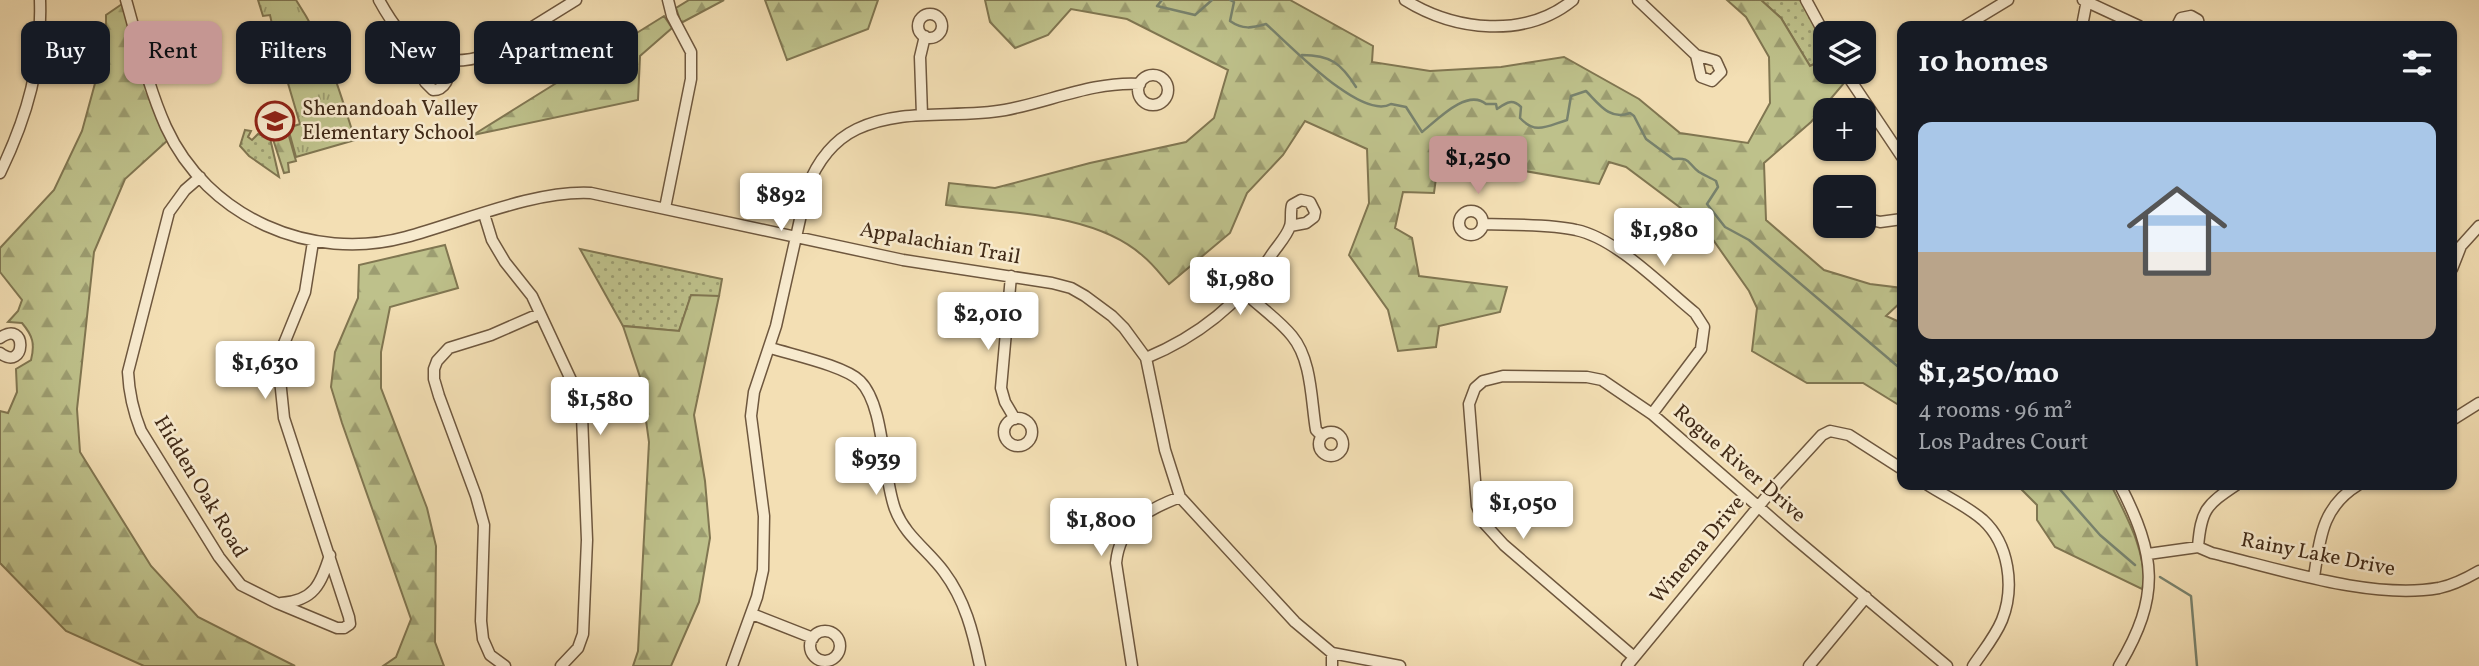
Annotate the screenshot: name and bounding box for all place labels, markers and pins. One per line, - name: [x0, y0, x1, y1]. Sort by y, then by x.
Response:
- place label: Shenandoah Valley Elementary School: [302, 95, 478, 148]
- school or university icon: Shenandoah Valley Elementary School: [254, 100, 296, 142]
- pin: $1,250: [1421, 136, 1535, 196]
- pin: $892: [740, 174, 822, 233]
- pin: $1,980: [1607, 208, 1721, 268]
- pin: $1,980: [1183, 258, 1297, 317]
- pin: $2,010: [931, 292, 1045, 352]
- pin: $1,630: [208, 342, 322, 401]
- pin: $1,580: [543, 378, 657, 437]
- pin: $939: [835, 438, 917, 497]
- pin: $1,050: [1466, 482, 1580, 541]
- pin: $1,800: [1044, 498, 1158, 558]

